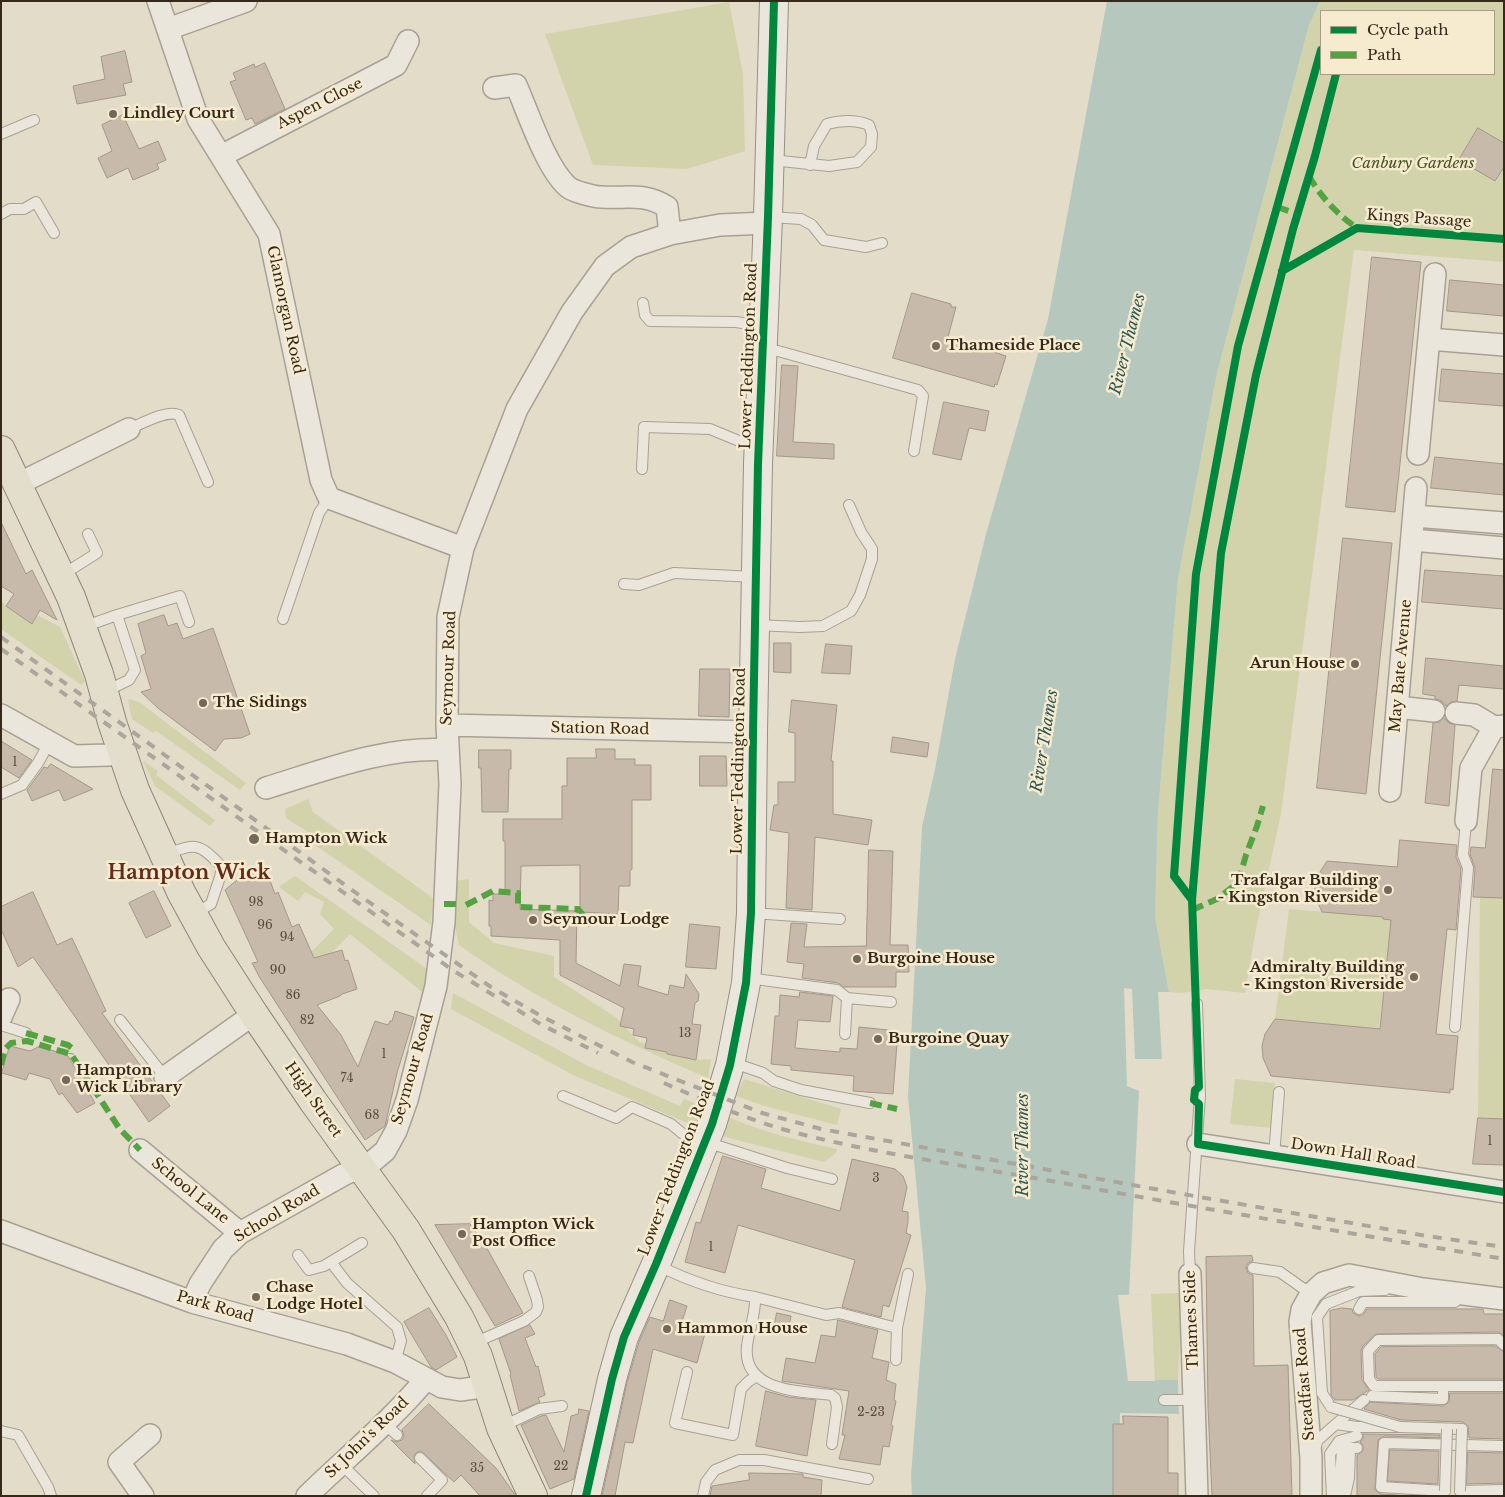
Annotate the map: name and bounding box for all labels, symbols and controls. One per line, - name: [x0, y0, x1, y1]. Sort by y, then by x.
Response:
- legend: [1320, 10, 1495, 75]
- text: Cycle path: [1367, 20, 1449, 39]
- text: Path: [1367, 45, 1401, 64]
- street label: Aspen Close: [274, 75, 366, 133]
- place label: Lindley Court: [123, 105, 235, 123]
- marker: Lindley Court: [107, 108, 119, 120]
- park label: Canbury Gardens: [1352, 155, 1474, 173]
- street label: Kings Passage: [1366, 206, 1472, 232]
- street label: Glamorgan Road: [263, 244, 307, 376]
- street label: Lower Teddington Road: [737, 262, 761, 450]
- water label: River Thames: [1106, 291, 1150, 397]
- place label: Thameside Place: [946, 337, 1081, 355]
- marker: Thameside Place: [930, 340, 942, 352]
- street label: May Bate Avenue: [1386, 599, 1416, 733]
- street label: Seymour Road: [438, 610, 460, 726]
- place label: Arun House: [1250, 655, 1345, 673]
- marker: Arun House: [1349, 658, 1361, 670]
- street label: Lower Teddington Road: [728, 667, 750, 855]
- water label: River Thames: [1027, 688, 1063, 794]
- place label: The Sidings: [213, 694, 307, 712]
- marker: The Sidings: [197, 697, 209, 709]
- street label: Station Road: [550, 719, 650, 739]
- house number: 1: [12, 756, 18, 770]
- place label: Hampton Wick: [265, 830, 387, 848]
- marker: Hampton Wick: [247, 832, 261, 846]
- district label: Hampton Wick: [107, 861, 271, 885]
- place label: Trafalgar Building - Kingston Riverside: [1217, 872, 1378, 907]
- marker: Trafalgar Building - Kingston Riverside: [1382, 884, 1394, 896]
- house number: 98: [249, 896, 263, 910]
- place label: Seymour Lodge: [543, 911, 669, 929]
- marker: Seymour Lodge: [527, 914, 539, 926]
- house number: 96: [257, 919, 273, 933]
- house number: 94: [280, 931, 294, 945]
- place label: Burgoine House: [867, 950, 995, 968]
- marker: Burgoine House: [851, 953, 863, 965]
- place label: Admiralty Building - Kingston Riverside: [1243, 959, 1404, 994]
- house number: 90: [270, 964, 286, 978]
- marker: Admiralty Building - Kingston Riverside: [1408, 971, 1420, 983]
- house number: 86: [286, 989, 300, 1003]
- street label: Seymour Road: [389, 1011, 437, 1127]
- house number: 82: [300, 1014, 314, 1028]
- house number: 13: [679, 1027, 691, 1041]
- place label: Burgoine Quay: [888, 1030, 1009, 1048]
- marker: Burgoine Quay: [872, 1033, 884, 1045]
- house number: 1: [381, 1048, 387, 1062]
- street label: High Street: [280, 1059, 346, 1141]
- place label: Hampton Wick Library: [76, 1062, 182, 1097]
- house number: 74: [341, 1072, 353, 1086]
- marker: Hampton Wick Library: [60, 1074, 72, 1086]
- street label: Lower Teddington Road: [635, 1078, 719, 1258]
- water label: River Thames: [1013, 1093, 1033, 1197]
- house number: 68: [365, 1109, 379, 1123]
- street label: Down Hall Road: [1289, 1135, 1417, 1173]
- house number: 1: [1487, 1135, 1493, 1149]
- street label: School Lane: [147, 1154, 233, 1228]
- house number: 3: [872, 1172, 880, 1186]
- street label: School Road: [231, 1181, 323, 1247]
- place label: Hampton Wick Post Office: [472, 1216, 594, 1251]
- marker: Hampton Wick Post Office: [456, 1228, 468, 1240]
- house number: 1: [708, 1241, 714, 1255]
- street label: Thames Side: [1181, 1270, 1203, 1370]
- place label: Chase Lodge Hotel: [266, 1279, 363, 1314]
- street label: Park Road: [175, 1287, 255, 1327]
- marker: Chase Lodge Hotel: [250, 1291, 262, 1303]
- place label: Hammon House: [677, 1320, 808, 1338]
- marker: Hammon House: [661, 1323, 673, 1335]
- street label: Steadfast Road: [1291, 1327, 1319, 1441]
- street label: St John's Road: [321, 1394, 413, 1482]
- house number: 2-23: [857, 1406, 885, 1420]
- house number: 22: [554, 1460, 568, 1474]
- house number: 35: [470, 1462, 484, 1476]

